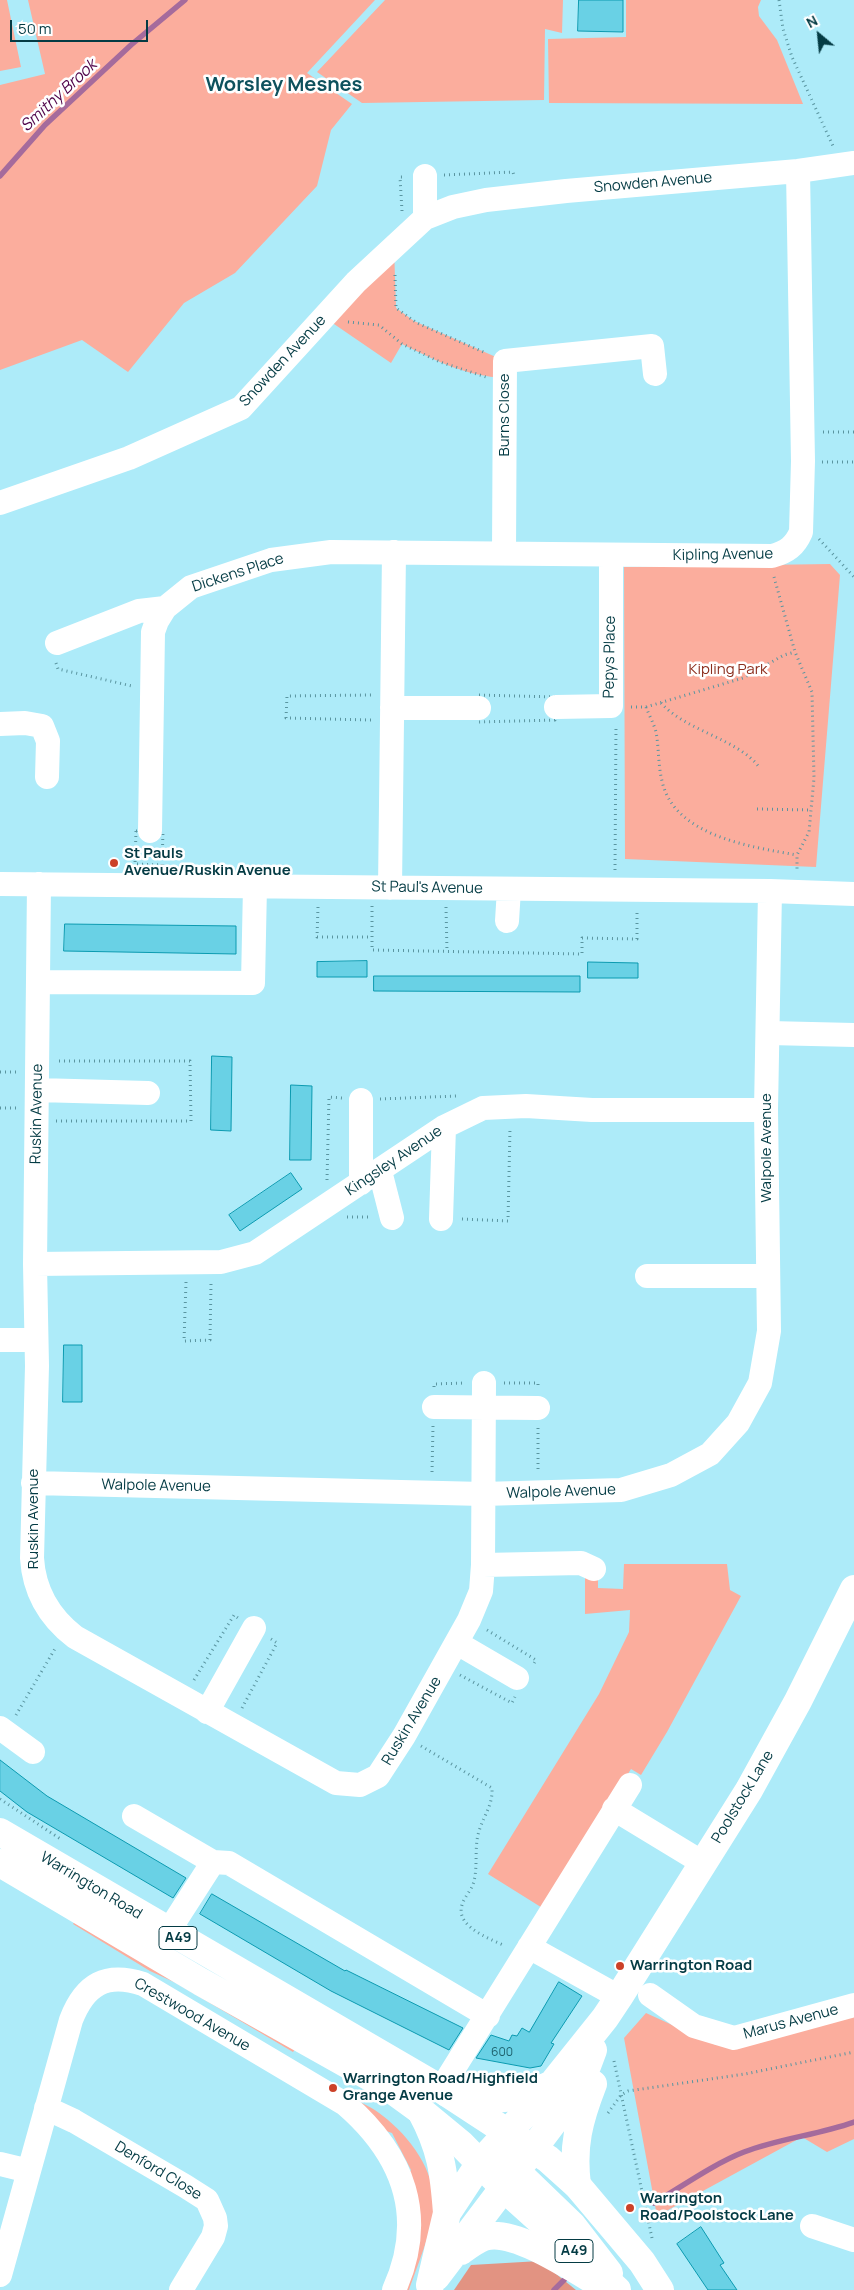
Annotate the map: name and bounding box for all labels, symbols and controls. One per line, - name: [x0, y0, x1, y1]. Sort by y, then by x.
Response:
- scale bar: [12, 10, 150, 42]
- north arrow: [794, 10, 844, 60]
- text: N: [803, 11, 821, 32]
- text: 50 m: [18, 18, 52, 39]
- water label: Smithy Brook: [17, 56, 101, 136]
- district label: Worsley Mesnes: [206, 73, 362, 97]
- street label: Snowden Avenue: [593, 169, 713, 197]
- street label: Snowden Avenue: [236, 311, 330, 411]
- street label: Burns Close: [496, 374, 514, 456]
- street label: Kipling Avenue: [673, 545, 773, 565]
- street label: Dickens Place: [190, 550, 286, 596]
- street label: Pepys Place: [600, 616, 620, 698]
- park label: Kipling Park: [689, 661, 767, 679]
- place label: St Pauls Avenue/Ruskin Avenue: [124, 845, 291, 880]
- marker: St Pauls Avenue/Ruskin Avenue: [108, 857, 120, 869]
- street label: St Paul's Avenue: [371, 878, 483, 898]
- street label: Ruskin Avenue: [27, 1064, 47, 1164]
- street label: Walpole Avenue: [758, 1093, 776, 1203]
- street label: Kingsley Avenue: [342, 1122, 446, 1200]
- street label: Ruskin Avenue: [25, 1469, 43, 1569]
- street label: Walpole Avenue: [101, 1476, 211, 1496]
- street label: Walpole Avenue: [506, 1481, 616, 1503]
- street label: Ruskin Avenue: [378, 1673, 446, 1769]
- street label: Poolstock Lane: [708, 1747, 778, 1847]
- street label: Warrington Road: [37, 1848, 145, 1924]
- road number: A49: [159, 1926, 197, 1950]
- place label: Warrington Road: [630, 1957, 752, 1975]
- marker: Warrington Road: [614, 1960, 626, 1972]
- street label: Crestwood Avenue: [131, 1974, 253, 2056]
- street label: Marus Avenue: [742, 2001, 840, 2043]
- house number: 600: [491, 2046, 513, 2060]
- place label: Warrington Road/Highfield Grange Avenue: [343, 2070, 538, 2105]
- marker: Warrington Road/Highfield Grange Avenue: [327, 2082, 339, 2094]
- street label: Denford Close: [111, 2138, 205, 2204]
- place label: Warrington Road/Poolstock Lane: [640, 2190, 794, 2225]
- marker: Warrington Road/Poolstock Lane: [624, 2202, 636, 2214]
- road number: A49: [555, 2240, 593, 2262]

